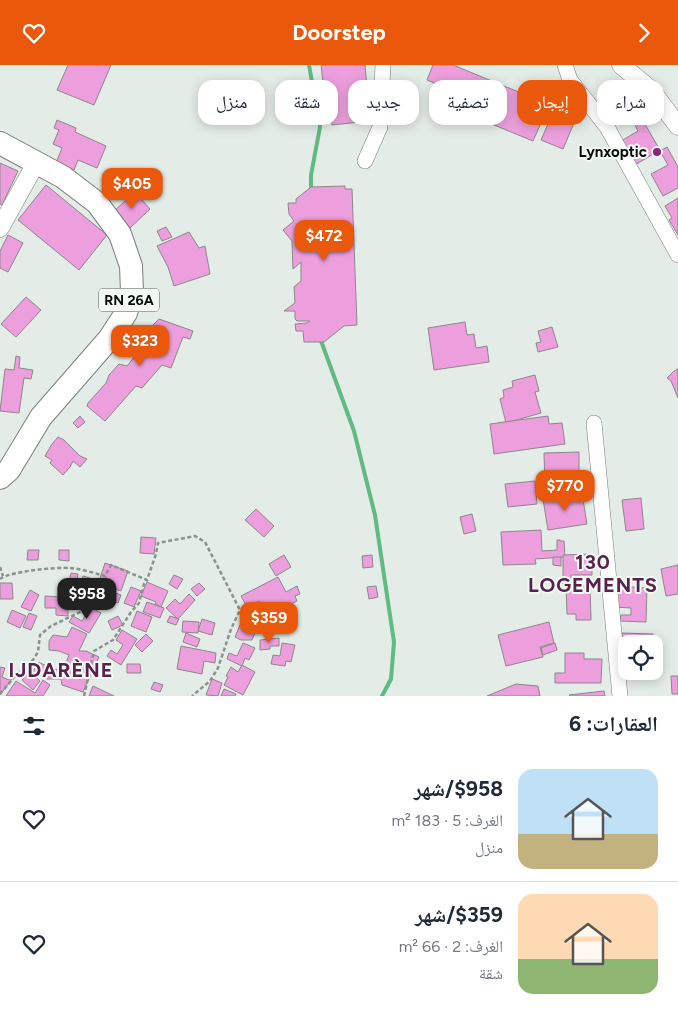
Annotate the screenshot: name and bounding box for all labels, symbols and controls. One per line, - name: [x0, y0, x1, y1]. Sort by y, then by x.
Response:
- icon: heart: [20, 19, 48, 47]
- text: Doorstep: [292, 19, 386, 46]
- icon: forward: [630, 19, 658, 47]
- chip: منزل: [198, 80, 265, 125]
- chip: شقة: [275, 80, 338, 125]
- chip: جديد: [348, 80, 419, 125]
- chip: تصفية: [429, 80, 507, 125]
- chip: إيجار: [517, 80, 587, 125]
- chip: شراء: [597, 80, 664, 125]
- place label: Lynxoptic: [578, 143, 647, 161]
- marker: Lynxoptic: [651, 146, 663, 158]
- pin: $405: [102, 167, 162, 210]
- text: $405: [113, 174, 151, 193]
- pin: $472: [294, 219, 354, 262]
- text: $472: [305, 226, 343, 245]
- road number: RN 26A: [99, 289, 159, 311]
- pin: $323: [110, 325, 170, 367]
- text: $323: [122, 331, 158, 350]
- pin: $770: [535, 469, 595, 512]
- text: $770: [546, 476, 584, 495]
- district label: 130 LOGEMENTS: [528, 550, 658, 597]
- pin: $958: [57, 577, 117, 620]
- text: $958: [68, 584, 106, 603]
- pin: $359: [239, 601, 299, 644]
- text: $359: [251, 608, 287, 627]
- map controls: [618, 635, 663, 680]
- button: locate: [618, 635, 663, 680]
- district label: IJDARÈNE: [8, 658, 114, 682]
- text: العقارات: 6: [569, 711, 658, 736]
- icon: filters: [20, 712, 48, 740]
- text: $958/شهر: [414, 776, 503, 801]
- icon: home: [558, 789, 618, 849]
- icon: heart: [20, 805, 48, 833]
- text: الغرف: 5 · 183 m²: [391, 811, 503, 830]
- text: منزل: [475, 838, 503, 857]
- text: $359/شهر: [415, 902, 503, 927]
- icon: home: [558, 914, 618, 974]
- icon: heart: [20, 930, 48, 958]
- text: الغرف: 2 · 66 m²: [399, 937, 503, 956]
- text: شقة: [479, 964, 503, 983]

